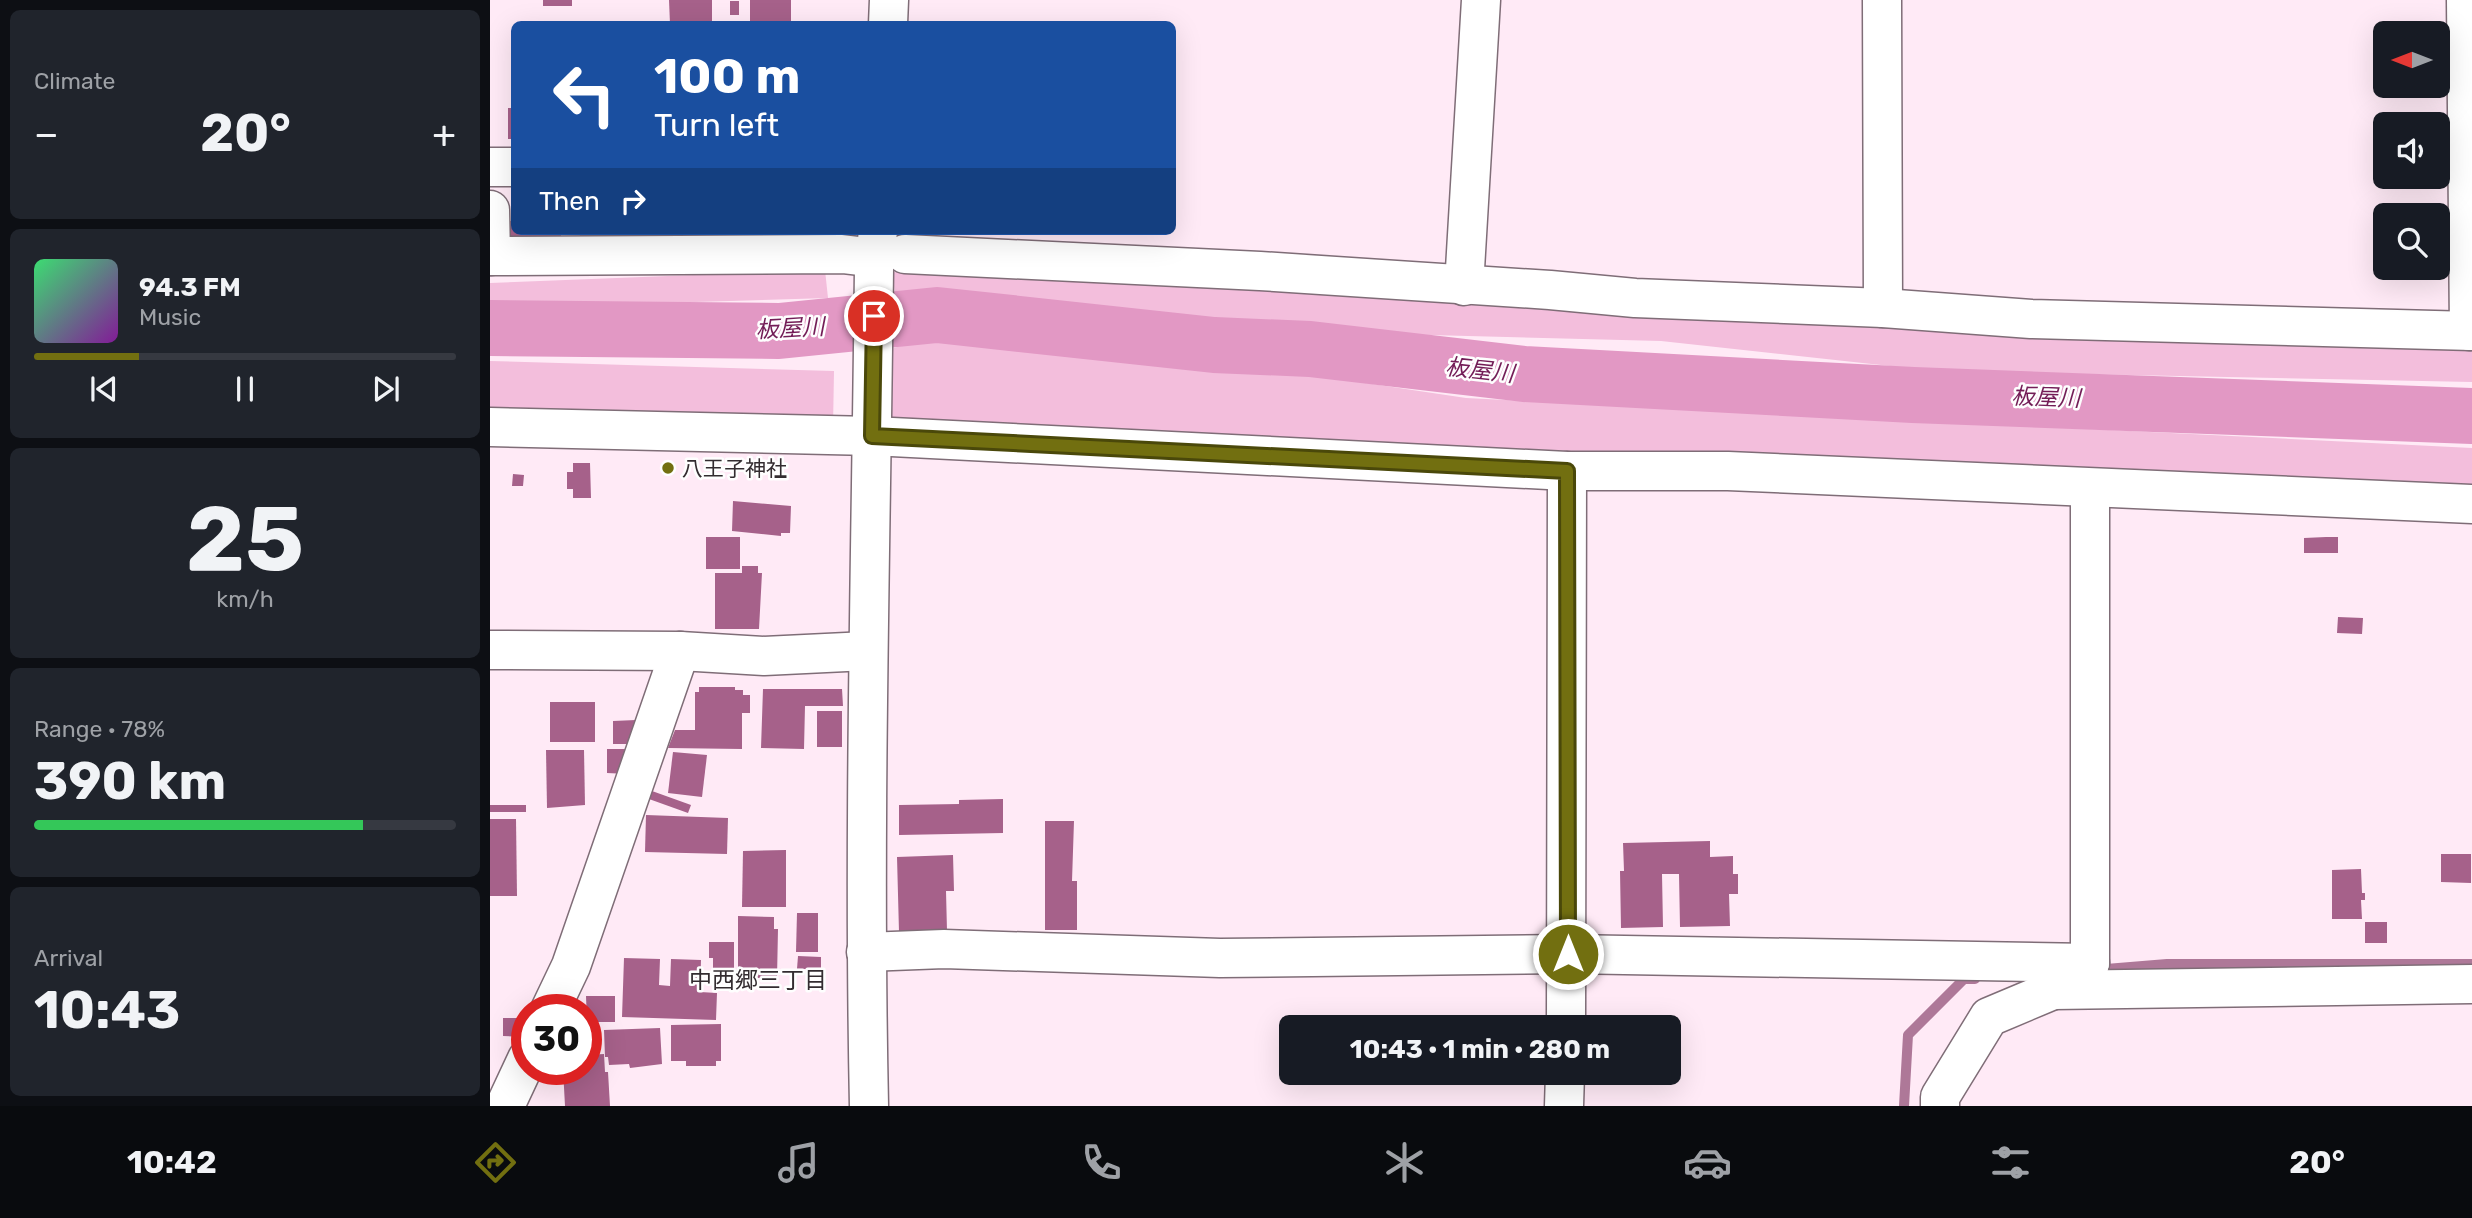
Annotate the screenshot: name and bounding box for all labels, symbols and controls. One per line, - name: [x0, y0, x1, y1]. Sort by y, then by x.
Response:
- north arrow: [2373, 21, 2450, 98]
- map controls: [2373, 21, 2450, 280]
- text: 100 m: [654, 47, 800, 105]
- icon: left: [539, 49, 630, 140]
- text: Climate: [34, 67, 115, 95]
- text: 20°: [200, 102, 291, 164]
- text: Turn left: [654, 106, 779, 144]
- text: −: [34, 111, 59, 157]
- text: +: [432, 111, 456, 157]
- button: sound: [2373, 112, 2450, 189]
- icon: right: [614, 182, 652, 220]
- text: Then: [539, 186, 600, 217]
- button: search: [2373, 203, 2450, 280]
- text: 94.3 FM: [139, 272, 241, 303]
- pin: [844, 286, 904, 346]
- icon: arrive: [855, 297, 893, 335]
- text: Music: [139, 303, 201, 331]
- water label: 板屋川: [755, 312, 828, 344]
- water label: 板屋川: [1444, 352, 1519, 388]
- icon: previous: [85, 370, 123, 408]
- icon: pause: [226, 370, 264, 408]
- icon: next: [367, 370, 405, 408]
- water label: 板屋川: [2011, 382, 2084, 412]
- place label: 八王子神社: [682, 456, 787, 481]
- marker: 八王子神社: [660, 460, 676, 476]
- text: 25: [186, 485, 304, 593]
- text: km/h: [216, 585, 274, 613]
- text: Range · 78%: [34, 715, 165, 743]
- text: 390 km: [34, 750, 226, 812]
- position arrow: [1531, 917, 1605, 991]
- text: Arrival: [34, 944, 103, 972]
- district label: 中西郷三丁目: [689, 966, 827, 994]
- text: 10:43: [34, 979, 180, 1041]
- speed limit sign: 30: [511, 994, 602, 1085]
- text: 10:43 · 1 min · 280 m: [1350, 1034, 1610, 1065]
- icon: directions: [471, 1138, 520, 1187]
- icon: music: [774, 1138, 823, 1187]
- icon: phone: [1077, 1138, 1126, 1187]
- icon: climate: [1380, 1138, 1429, 1187]
- icon: car: [1683, 1138, 1732, 1187]
- icon: filters: [1986, 1138, 2035, 1187]
- text: 10:42: [127, 1143, 217, 1181]
- text: 20°: [2289, 1143, 2345, 1181]

